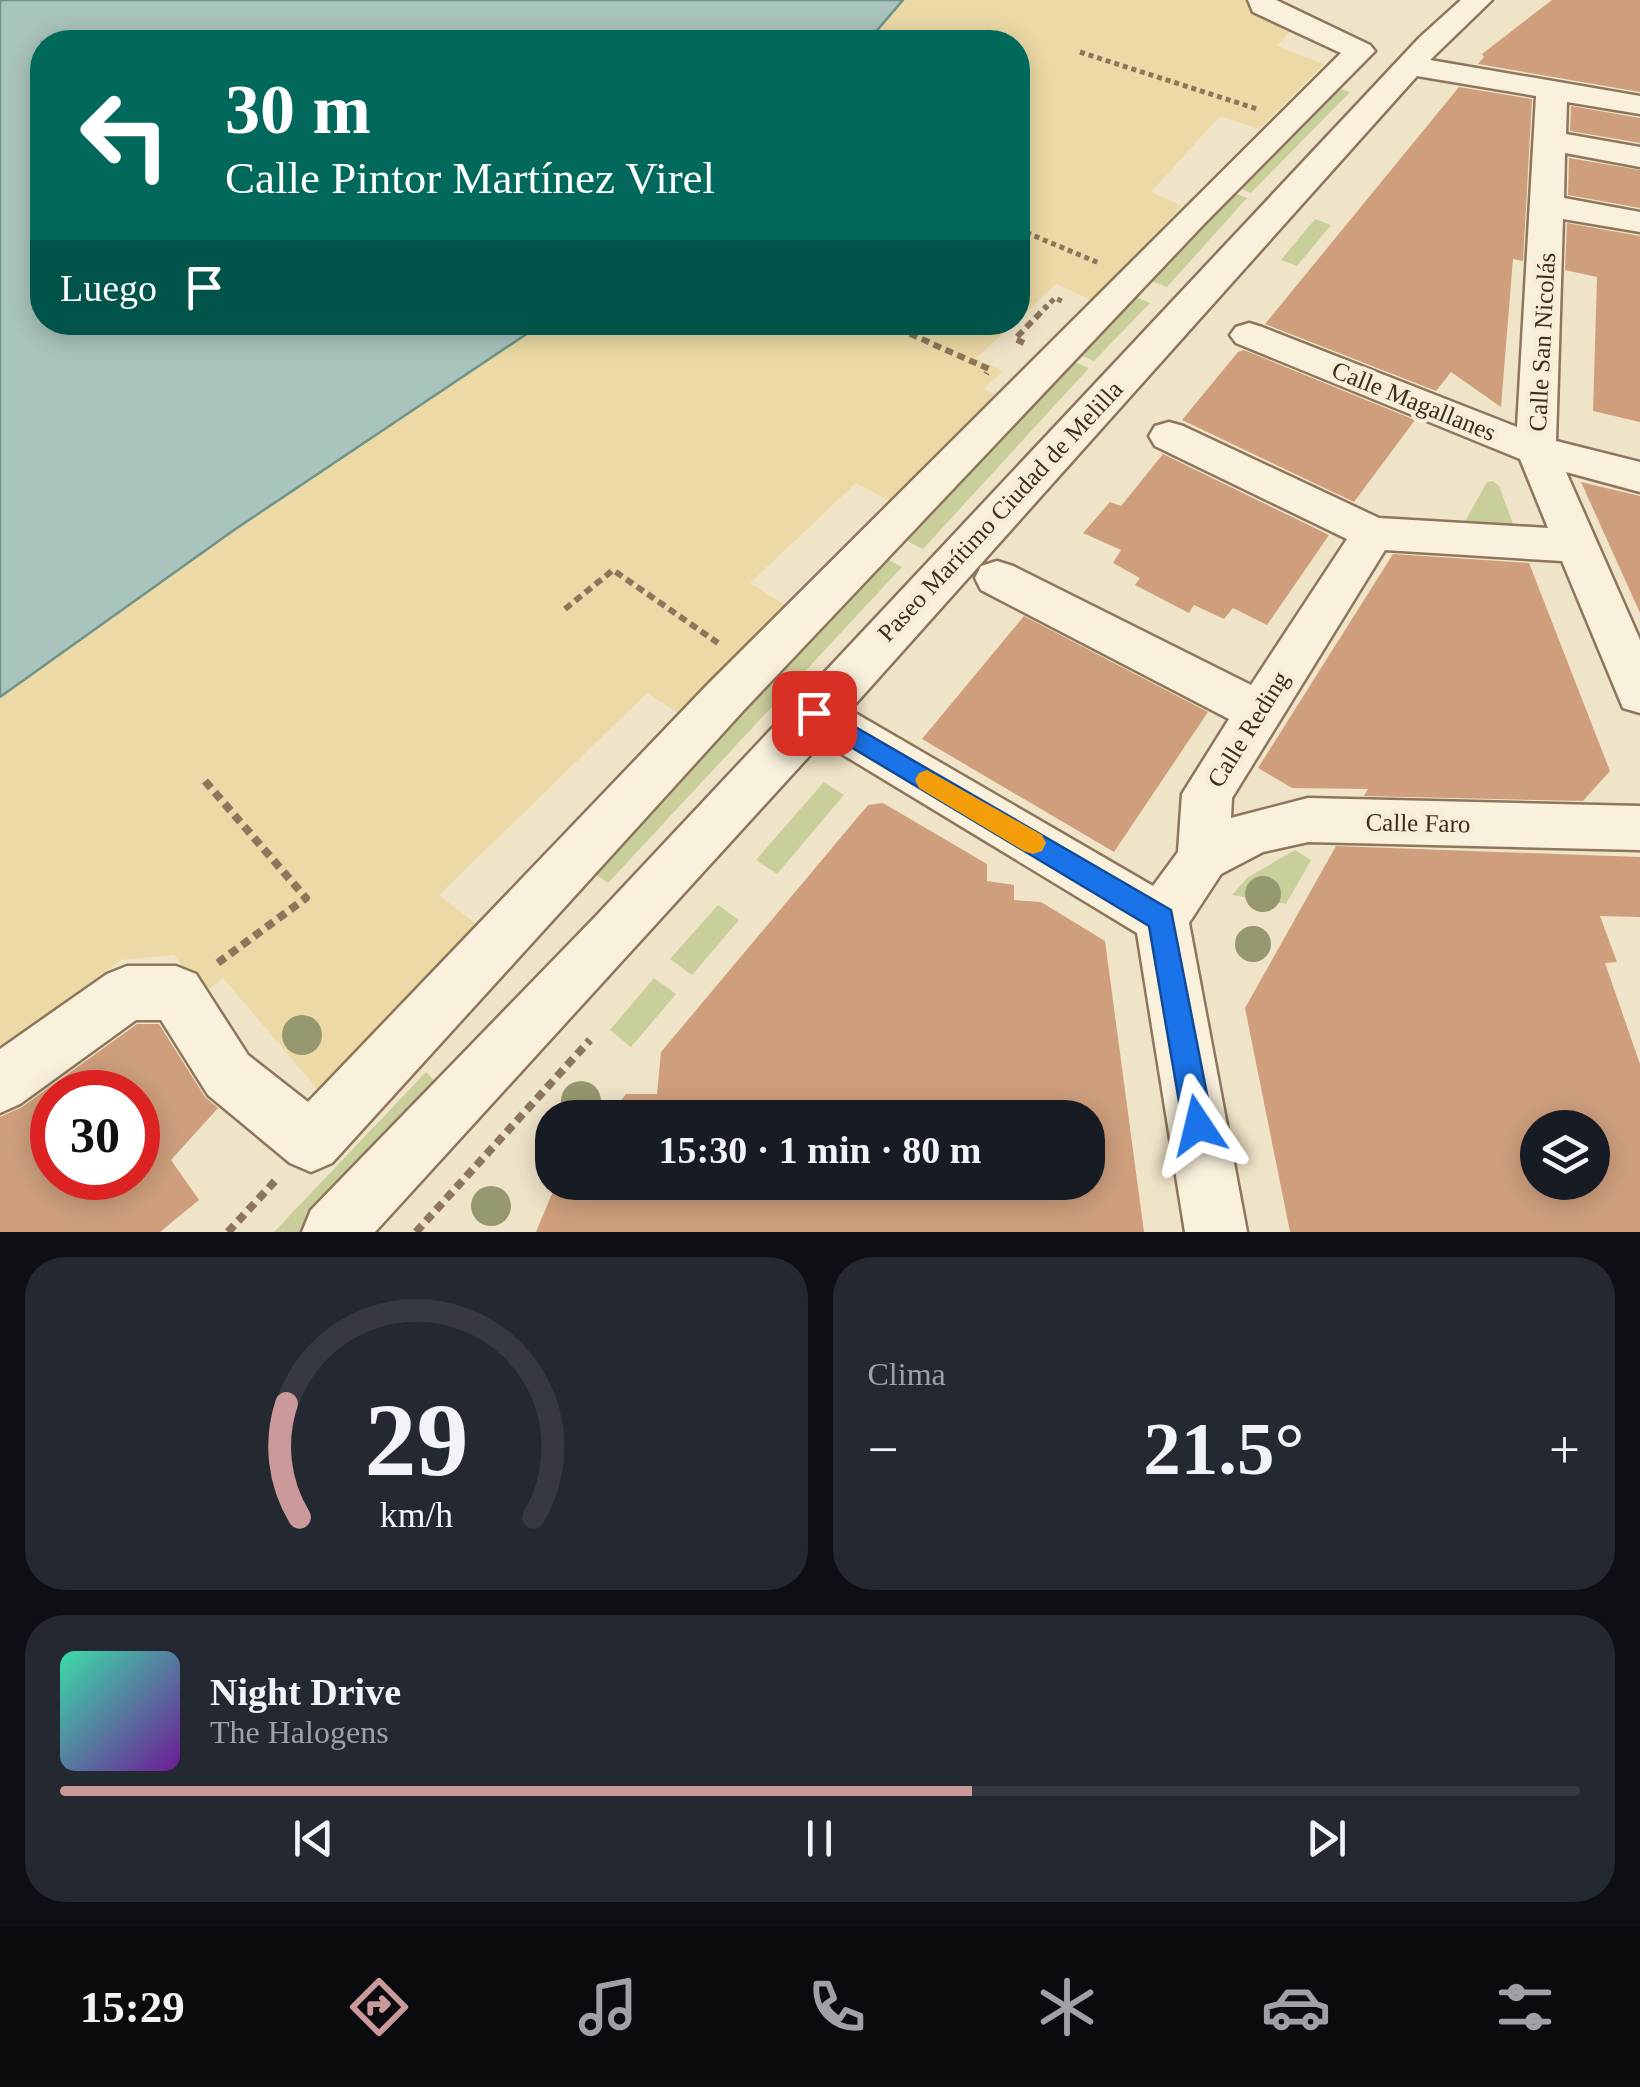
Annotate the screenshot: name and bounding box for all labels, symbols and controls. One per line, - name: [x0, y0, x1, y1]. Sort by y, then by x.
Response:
- icon: left: [60, 70, 190, 200]
- text: 30 m: [225, 71, 371, 148]
- text: Calle Pintor Martínez Virel: [225, 153, 715, 203]
- street label: Calle San Nicolás: [1524, 252, 1560, 432]
- icon: arrive: [177, 260, 232, 315]
- text: Luego: [60, 267, 157, 309]
- street label: Calle Magallanes: [1328, 356, 1500, 446]
- street label: Paseo Marítimo Ciudad de Melilla: [872, 375, 1128, 647]
- street label: Calle Reding: [1202, 666, 1294, 792]
- pin: [772, 671, 857, 756]
- icon: arrive: [787, 686, 842, 741]
- street label: Calle Faro: [1365, 809, 1471, 837]
- speed limit sign: 30: [30, 1070, 160, 1200]
- position arrow: [1146, 1073, 1250, 1177]
- map controls: [1520, 1110, 1610, 1200]
- button: layers: [1520, 1110, 1610, 1200]
- text: 15:30 · 1 min · 80 m: [659, 1129, 982, 1171]
- text: Clima: [868, 1356, 946, 1392]
- text: 29: [364, 1382, 468, 1497]
- text: 21.5°: [1143, 1407, 1304, 1490]
- text: −: [868, 1419, 899, 1480]
- text: +: [1549, 1419, 1580, 1480]
- text: km/h: [380, 1495, 453, 1535]
- text: Night Drive: [210, 1671, 401, 1713]
- text: The Halogens: [210, 1714, 389, 1750]
- icon: previous: [286, 1811, 341, 1866]
- icon: pause: [792, 1811, 847, 1866]
- icon: next: [1299, 1811, 1354, 1866]
- icon: directions: [344, 1972, 414, 2042]
- icon: music: [573, 1972, 643, 2042]
- icon: phone: [802, 1972, 872, 2042]
- icon: climate: [1032, 1972, 1102, 2042]
- icon: car: [1261, 1972, 1331, 2042]
- icon: filters: [1490, 1972, 1560, 2042]
- text: 15:29: [80, 1982, 185, 2032]

